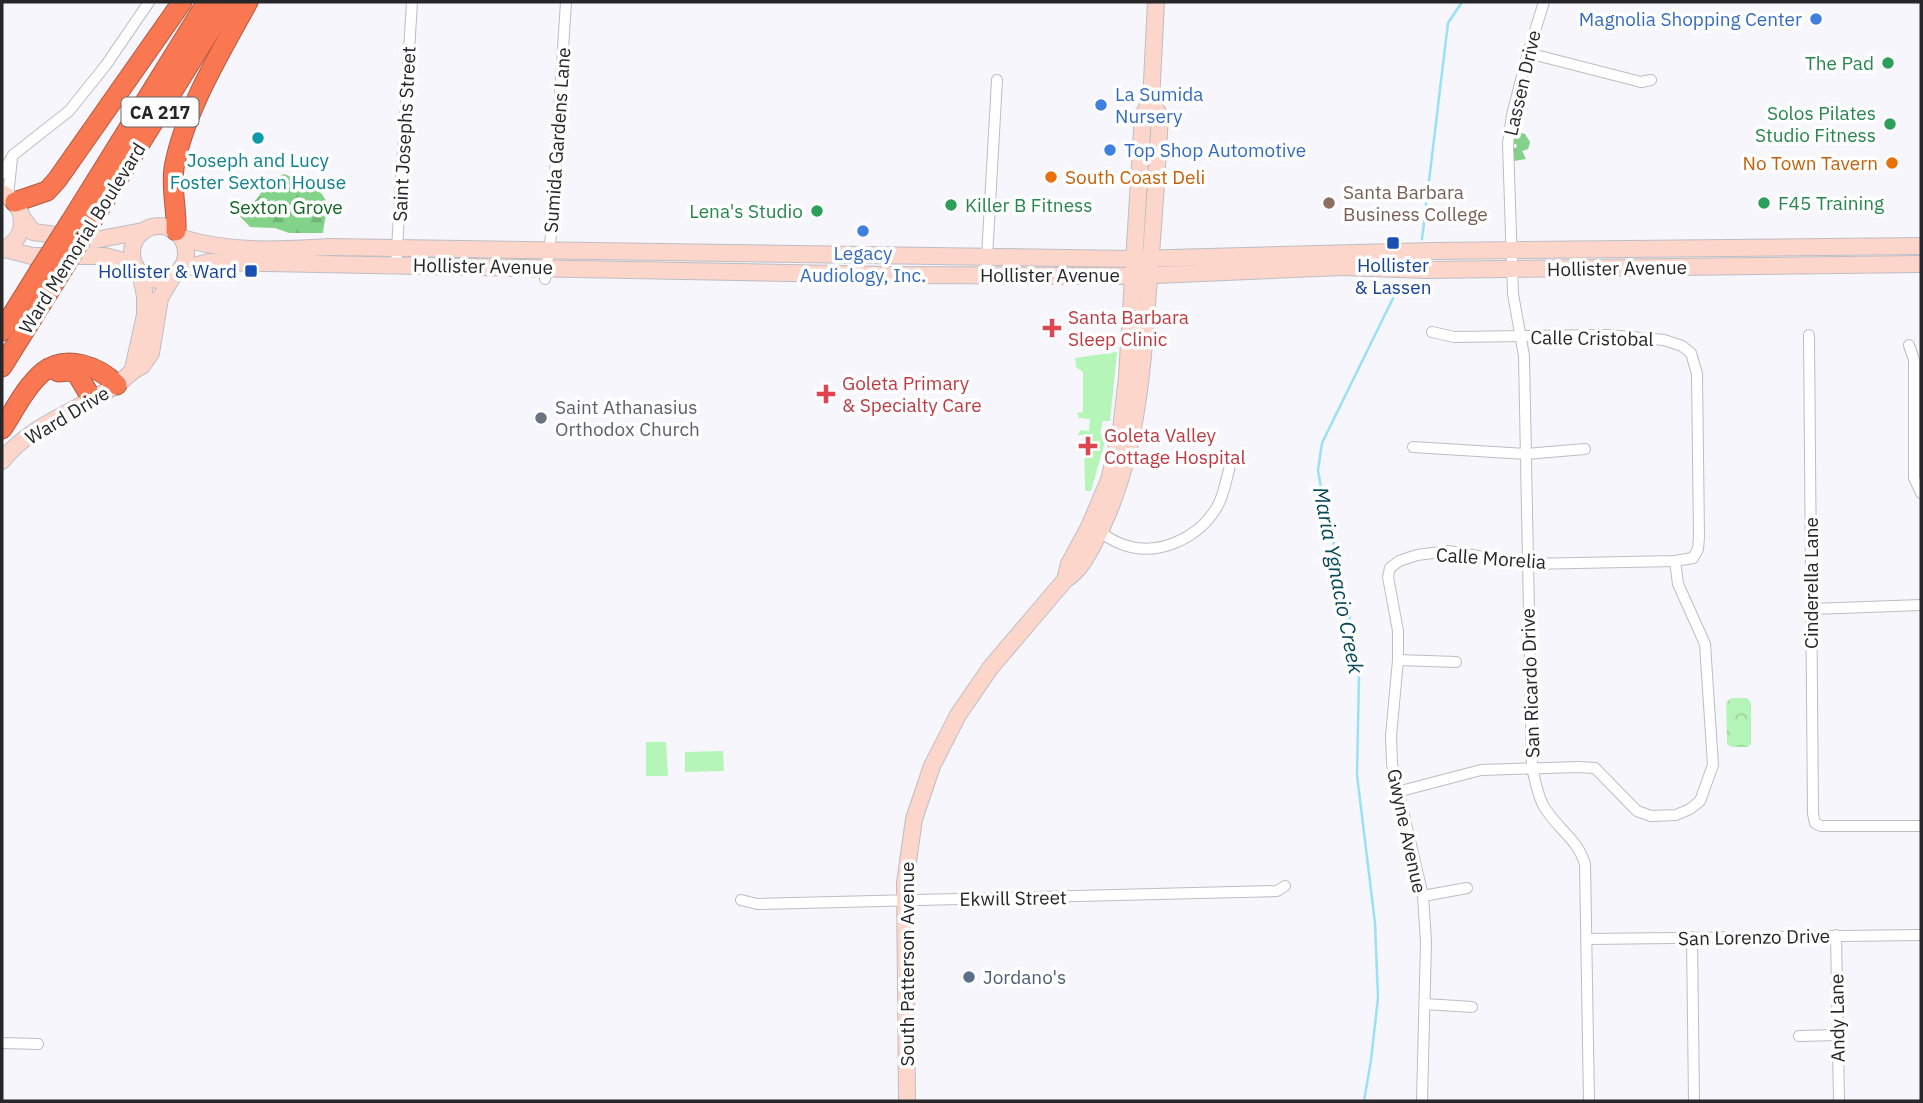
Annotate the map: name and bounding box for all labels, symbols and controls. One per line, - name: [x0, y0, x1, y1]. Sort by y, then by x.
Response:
- place label: Magnolia Shopping Center: [1579, 7, 1802, 31]
- marker: Magnolia Shopping Center: [1808, 11, 1824, 27]
- street label: Lassen Drive: [1498, 28, 1546, 138]
- street label: Saint Josephs Street: [387, 46, 421, 222]
- street label: Sumida Gardens Lane: [539, 46, 575, 234]
- place label: The Pad: [1805, 51, 1874, 75]
- marker: The Pad: [1880, 55, 1896, 71]
- place label: La Sumida Nursery: [1115, 82, 1203, 128]
- marker: La Sumida Nursery: [1093, 97, 1109, 113]
- road number: CA 217: [122, 98, 198, 127]
- place label: Solos Pilates Studio Fitness: [1755, 101, 1876, 147]
- marker: Solos Pilates Studio Fitness: [1882, 116, 1898, 132]
- marker: Joseph and Lucy Foster Sexton House: [250, 130, 266, 146]
- street label: Ward Memorial Boulevard: [13, 138, 151, 338]
- place label: Top Shop Automotive: [1124, 138, 1306, 162]
- marker: Top Shop Automotive: [1102, 142, 1118, 158]
- place label: Joseph and Lucy Foster Sexton House: [170, 148, 346, 194]
- place label: No Town Tavern: [1742, 151, 1878, 175]
- marker: No Town Tavern: [1884, 155, 1900, 171]
- place label: South Coast Deli: [1065, 165, 1205, 189]
- marker: South Coast Deli: [1043, 169, 1059, 185]
- place label: Santa Barbara Business College: [1343, 180, 1488, 226]
- place label: F45 Training: [1778, 191, 1884, 215]
- place label: Killer B Fitness: [965, 193, 1092, 217]
- park label: Sexton Grove: [229, 195, 343, 219]
- marker: Santa Barbara Business College: [1321, 195, 1337, 211]
- marker: F45 Training: [1756, 195, 1772, 211]
- marker: Killer B Fitness: [943, 197, 959, 213]
- place label: Lena's Studio: [689, 199, 803, 223]
- marker: Lena's Studio: [809, 203, 825, 219]
- marker: Legacy Audiology, Inc.: [855, 223, 871, 239]
- marker: Hollister & Lassen: [1385, 235, 1401, 251]
- place label: Legacy Audiology, Inc.: [800, 241, 926, 287]
- street label: Hollister Avenue: [413, 253, 553, 279]
- place label: Hollister & Lassen: [1355, 253, 1431, 299]
- street label: Hollister Avenue: [1547, 255, 1687, 281]
- place label: Hollister & Ward: [98, 259, 237, 283]
- marker: Hollister & Ward: [243, 263, 259, 279]
- street label: Hollister Avenue: [980, 263, 1120, 287]
- place label: Santa Barbara Sleep Clinic: [1068, 305, 1189, 351]
- marker: Santa Barbara Sleep Clinic: [1042, 318, 1062, 338]
- street label: Calle Cristobal: [1530, 325, 1654, 351]
- place label: Goleta Primary & Specialty Care: [842, 371, 982, 417]
- street label: Ward Drive: [21, 381, 113, 449]
- marker: Goleta Primary & Specialty Care: [816, 384, 836, 404]
- place label: Saint Athanasius Orthodox Church: [555, 395, 700, 441]
- marker: Saint Athanasius Orthodox Church: [533, 410, 549, 426]
- place label: Goleta Valley Cottage Hospital: [1104, 423, 1246, 469]
- marker: Goleta Valley Cottage Hospital: [1078, 436, 1098, 456]
- water label: Maria Ygnacio Creek: [1307, 484, 1371, 677]
- street label: Cinderella Lane: [1799, 517, 1823, 649]
- street label: Calle Morelia: [1435, 542, 1547, 574]
- street label: San Ricardo Drive: [1515, 608, 1545, 758]
- street label: Gwyne Avenue: [1382, 767, 1432, 895]
- street label: South Patterson Avenue: [895, 862, 919, 1067]
- street label: Ekwill Street: [959, 885, 1067, 911]
- street label: San Lorenzo Drive: [1678, 924, 1830, 950]
- place label: Jordano's: [983, 965, 1066, 989]
- marker: Jordano's: [961, 969, 977, 985]
- street label: Andy Lane: [1824, 973, 1850, 1063]

